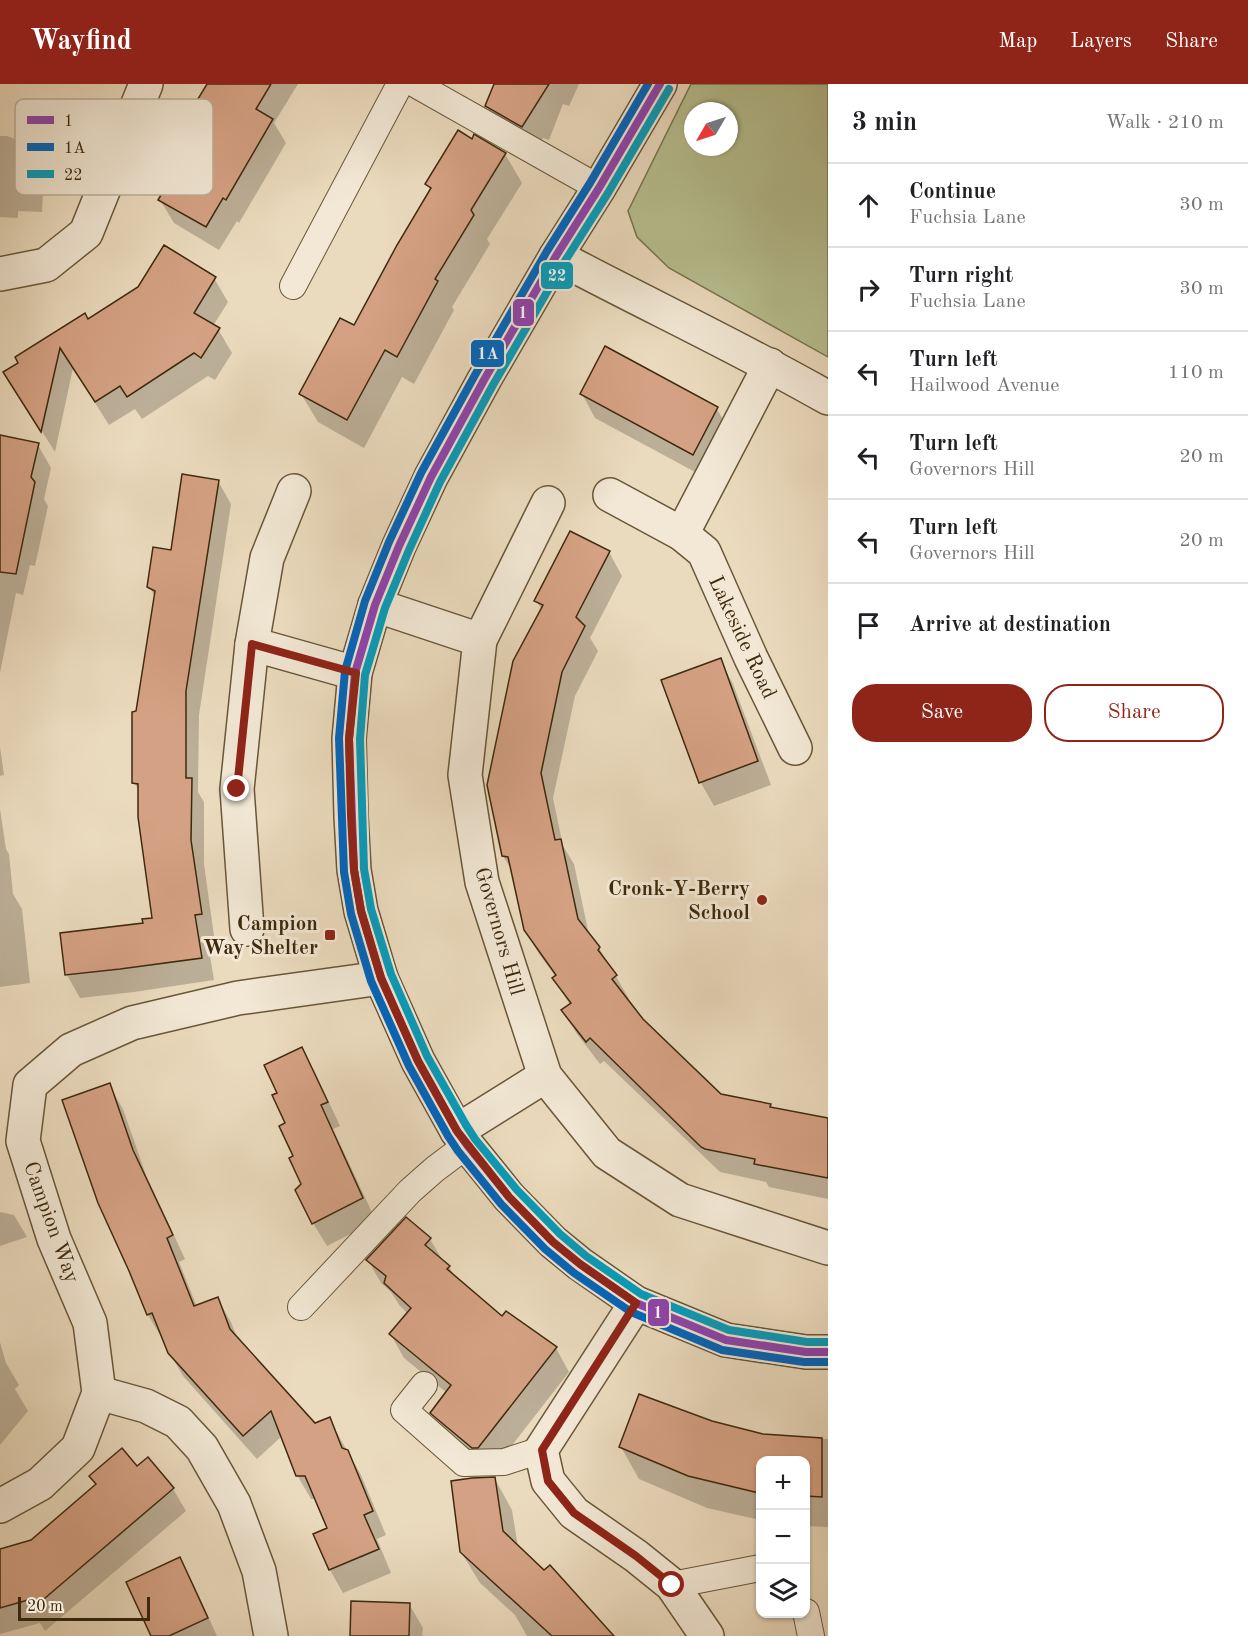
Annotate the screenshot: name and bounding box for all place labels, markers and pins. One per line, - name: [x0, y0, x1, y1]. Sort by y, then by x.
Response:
- place label: Cronk-Y-Berry School: [608, 879, 750, 924]
- marker: Cronk-Y-Berry School: [755, 893, 769, 907]
- place label: Campion Way Shelter: [203, 914, 318, 959]
- marker: Campion Way Shelter: [323, 928, 337, 942]

